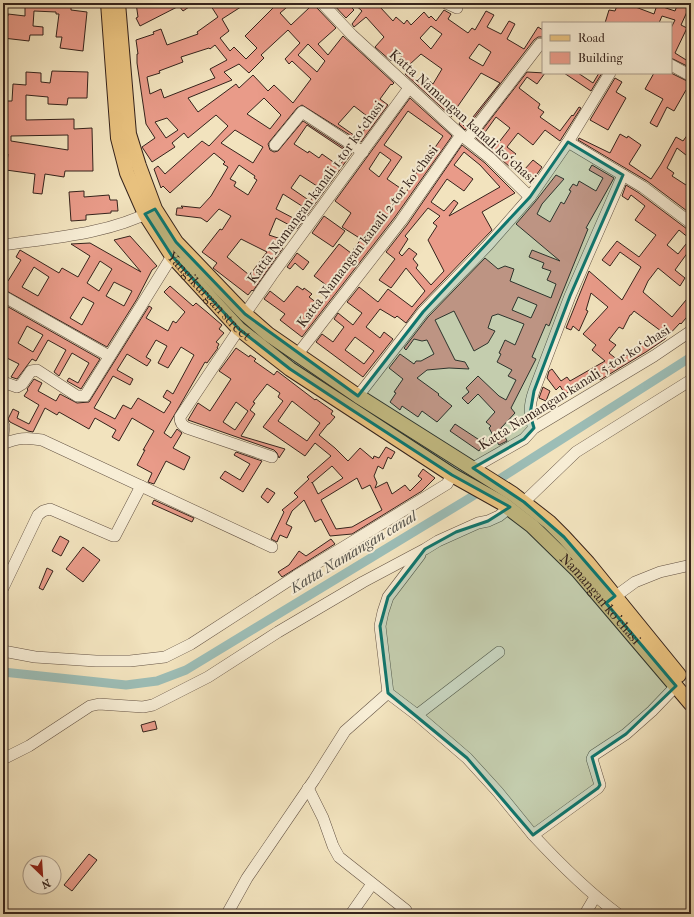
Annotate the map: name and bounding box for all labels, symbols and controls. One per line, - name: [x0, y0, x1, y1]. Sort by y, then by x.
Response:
- legend: [542, 22, 672, 74]
- text: Road: [578, 31, 605, 45]
- street label: Katta Namangan kanali koʻchasi: [386, 46, 540, 187]
- text: Building: [578, 51, 623, 65]
- street label: Katta Namangan kanali 1-tor koʻchasi: [243, 98, 387, 287]
- street label: Katta Namangan kanali 2-tor koʻchasi: [293, 142, 442, 331]
- street label: Yangikurgan street: [163, 248, 255, 345]
- street label: Katta Namangan kanali 5-tor koʻchasi: [475, 321, 673, 454]
- water label: Katta Namangan canal: [286, 506, 422, 597]
- street label: Namangan ko'chasi: [556, 550, 645, 648]
- north arrow: [22, 855, 62, 895]
- text: N: [39, 876, 53, 892]

